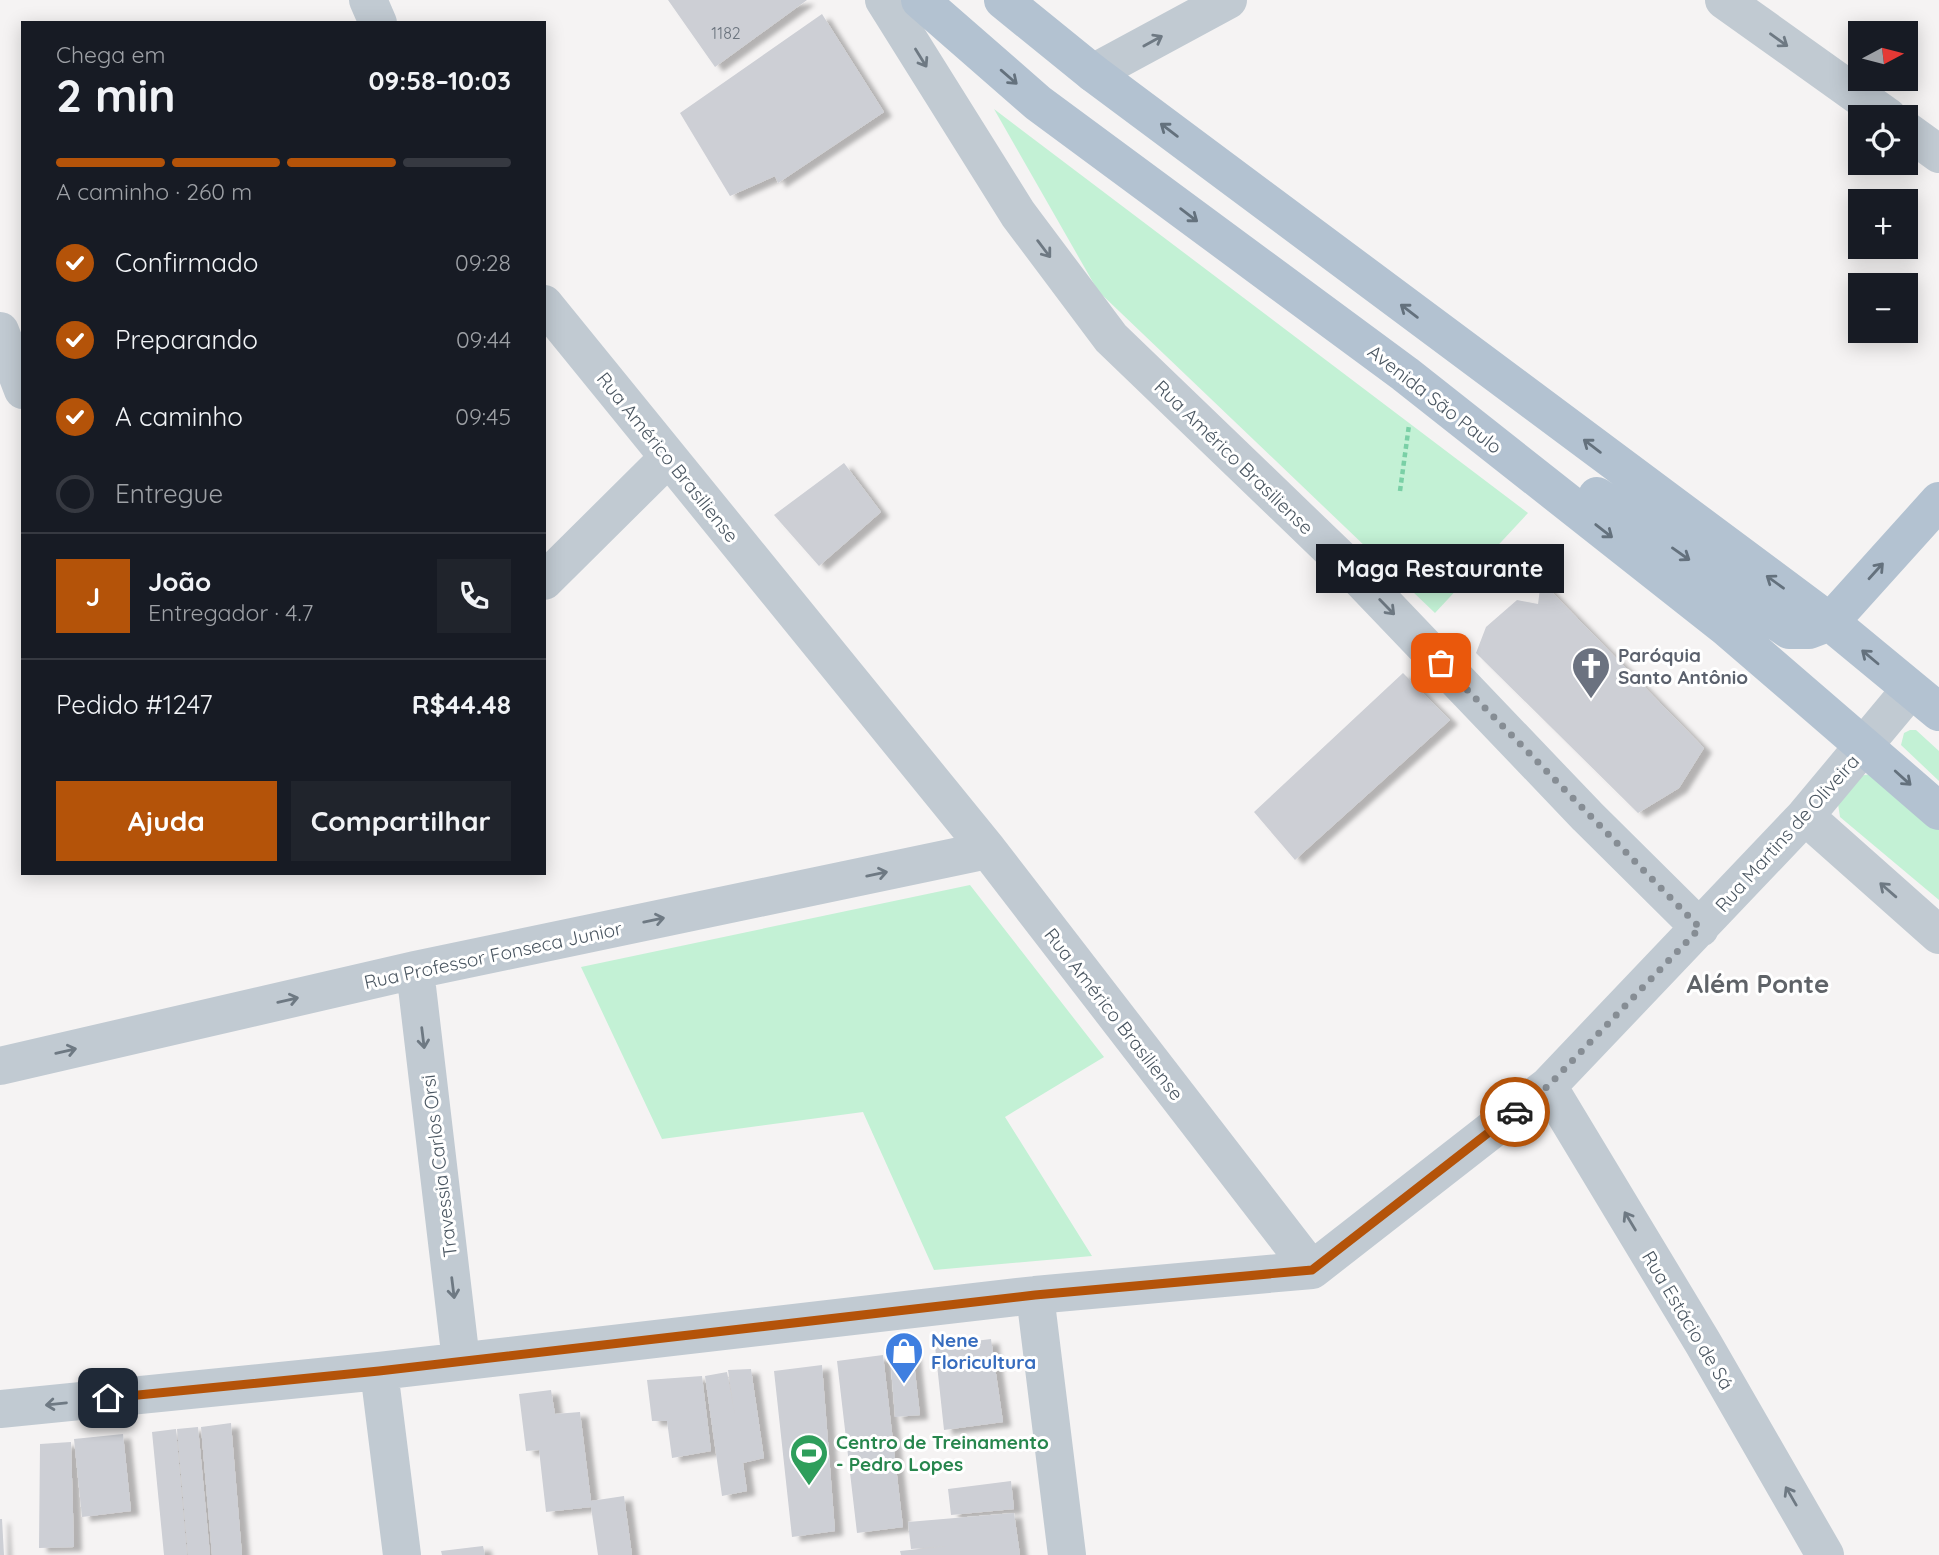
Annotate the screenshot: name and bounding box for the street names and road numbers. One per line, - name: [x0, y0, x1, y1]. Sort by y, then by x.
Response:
- street label: Avenida São Paulo: [1363, 339, 1507, 459]
- street label: Rua Américo Brasiliense: [592, 367, 744, 547]
- street label: Rua Américo Brasiliense: [1149, 375, 1319, 539]
- street label: Rua Martins de Oliveira: [1710, 749, 1864, 917]
- street label: Rua Professor Fonseca Junior: [362, 916, 625, 994]
- street label: Rua Américo Brasiliense: [1039, 923, 1189, 1105]
- street label: Travessia Carlos Orsi: [416, 1073, 462, 1259]
- street label: Rua Estácio de Sá: [1637, 1246, 1739, 1394]

